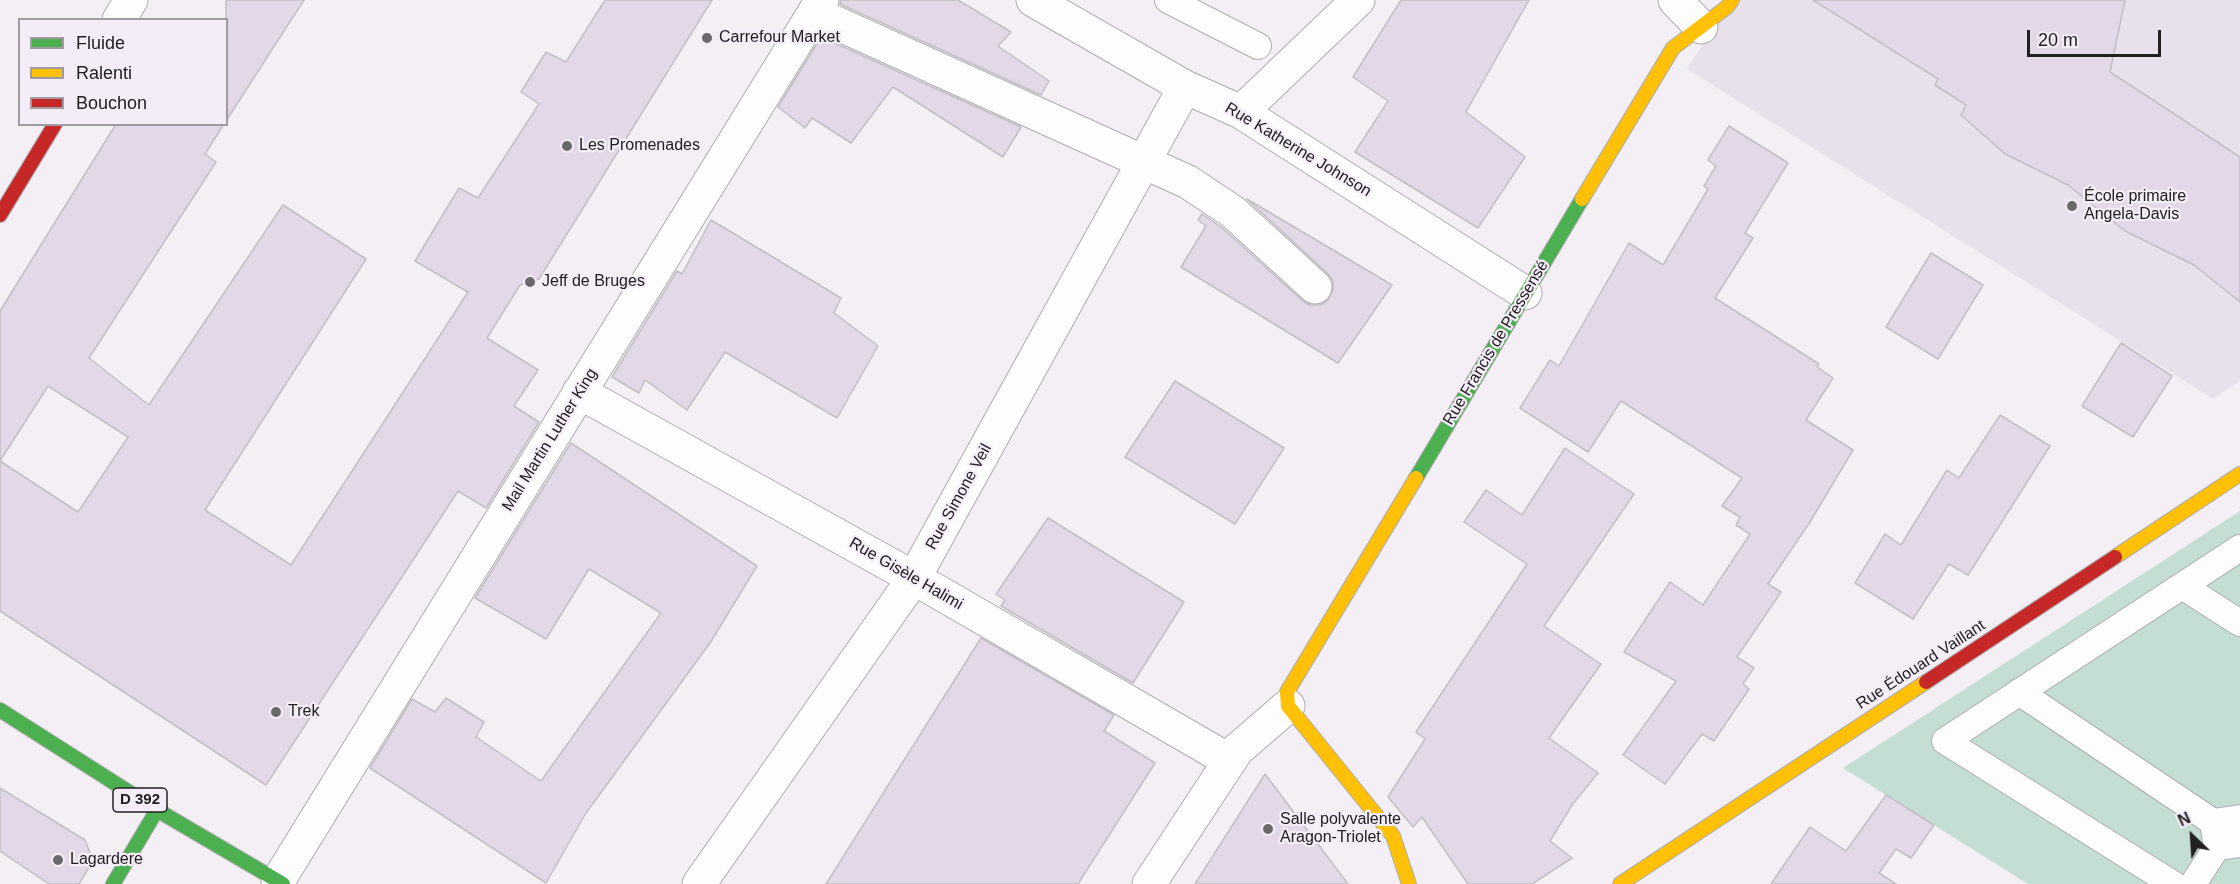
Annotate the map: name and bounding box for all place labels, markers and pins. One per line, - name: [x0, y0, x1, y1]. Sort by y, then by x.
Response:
- place label: Carrefour Market: [719, 28, 840, 48]
- marker: Carrefour Market: [700, 31, 714, 45]
- place label: Les Promenades: [579, 136, 700, 156]
- marker: Les Promenades: [560, 139, 574, 153]
- place label: École primaire Angela-Davis: [2084, 187, 2186, 225]
- marker: École primaire Angela-Davis: [2065, 199, 2079, 213]
- place label: Jeff de Bruges: [542, 272, 645, 292]
- marker: Jeff de Bruges: [523, 275, 537, 289]
- place label: Trek: [288, 702, 319, 722]
- marker: Trek: [269, 705, 283, 719]
- place label: Salle polyvalente Aragon-Triolet: [1280, 810, 1401, 848]
- marker: Salle polyvalente Aragon-Triolet: [1261, 822, 1275, 836]
- place label: Lagardere: [70, 850, 143, 870]
- marker: Lagardere: [51, 853, 65, 867]

